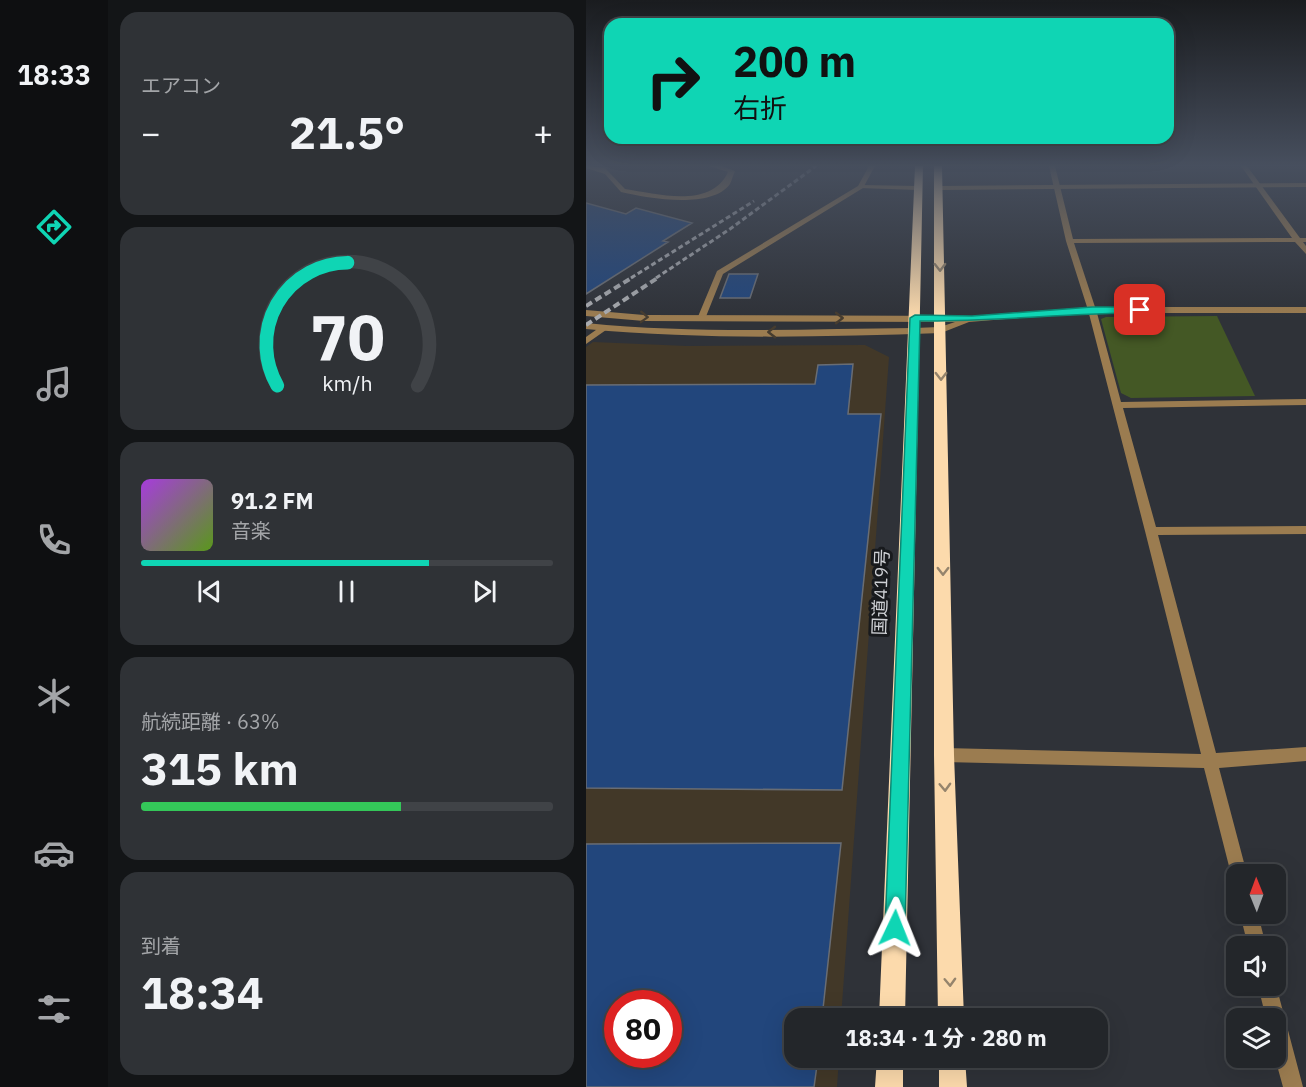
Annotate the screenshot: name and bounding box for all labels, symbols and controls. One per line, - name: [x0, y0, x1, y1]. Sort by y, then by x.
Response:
- text: 200 m: [733, 34, 856, 89]
- icon: right: [634, 42, 712, 120]
- text: 18:33: [17, 57, 91, 92]
- text: エアコン: [141, 72, 221, 99]
- text: 右折: [733, 90, 787, 125]
- text: 21.5°: [289, 103, 405, 161]
- text: −: [141, 111, 161, 154]
- text: +: [533, 111, 553, 154]
- icon: directions: [33, 206, 75, 248]
- one-way arrow: [934, 262, 946, 271]
- pin: [1114, 284, 1165, 335]
- icon: arrive: [1123, 293, 1156, 326]
- text: 70: [310, 296, 384, 377]
- one-way arrow: [640, 311, 649, 324]
- one-way arrow: [835, 312, 844, 324]
- one-way arrow: [767, 326, 776, 338]
- icon: music: [33, 363, 75, 405]
- text: km/h: [322, 369, 372, 397]
- one-way arrow: [935, 372, 947, 381]
- text: 91.2 FM: [231, 486, 314, 515]
- text: 音楽: [231, 517, 271, 544]
- icon: phone: [33, 519, 75, 561]
- street label: 国道419号: [867, 548, 894, 636]
- one-way arrow: [937, 567, 949, 576]
- icon: previous: [193, 575, 226, 608]
- icon: pause: [330, 575, 363, 608]
- icon: next: [468, 575, 501, 608]
- icon: climate: [33, 675, 75, 717]
- text: 航続距離 · 63%: [141, 708, 280, 735]
- text: 315 km: [141, 739, 299, 797]
- one-way arrow: [939, 783, 951, 792]
- icon: car: [33, 832, 75, 874]
- north arrow: [1226, 864, 1286, 924]
- map controls: [1226, 864, 1286, 1068]
- position arrow: [863, 896, 927, 960]
- text: 到着: [141, 932, 181, 959]
- button: sound: [1226, 936, 1286, 996]
- text: 18:34: [141, 963, 264, 1021]
- one-way arrow: [944, 978, 957, 987]
- icon: filters: [33, 988, 75, 1030]
- speed limit sign: 80: [604, 990, 682, 1068]
- button: layers: [1226, 1008, 1286, 1068]
- text: 18:34 · 1 分 · 280 m: [845, 1023, 1047, 1052]

